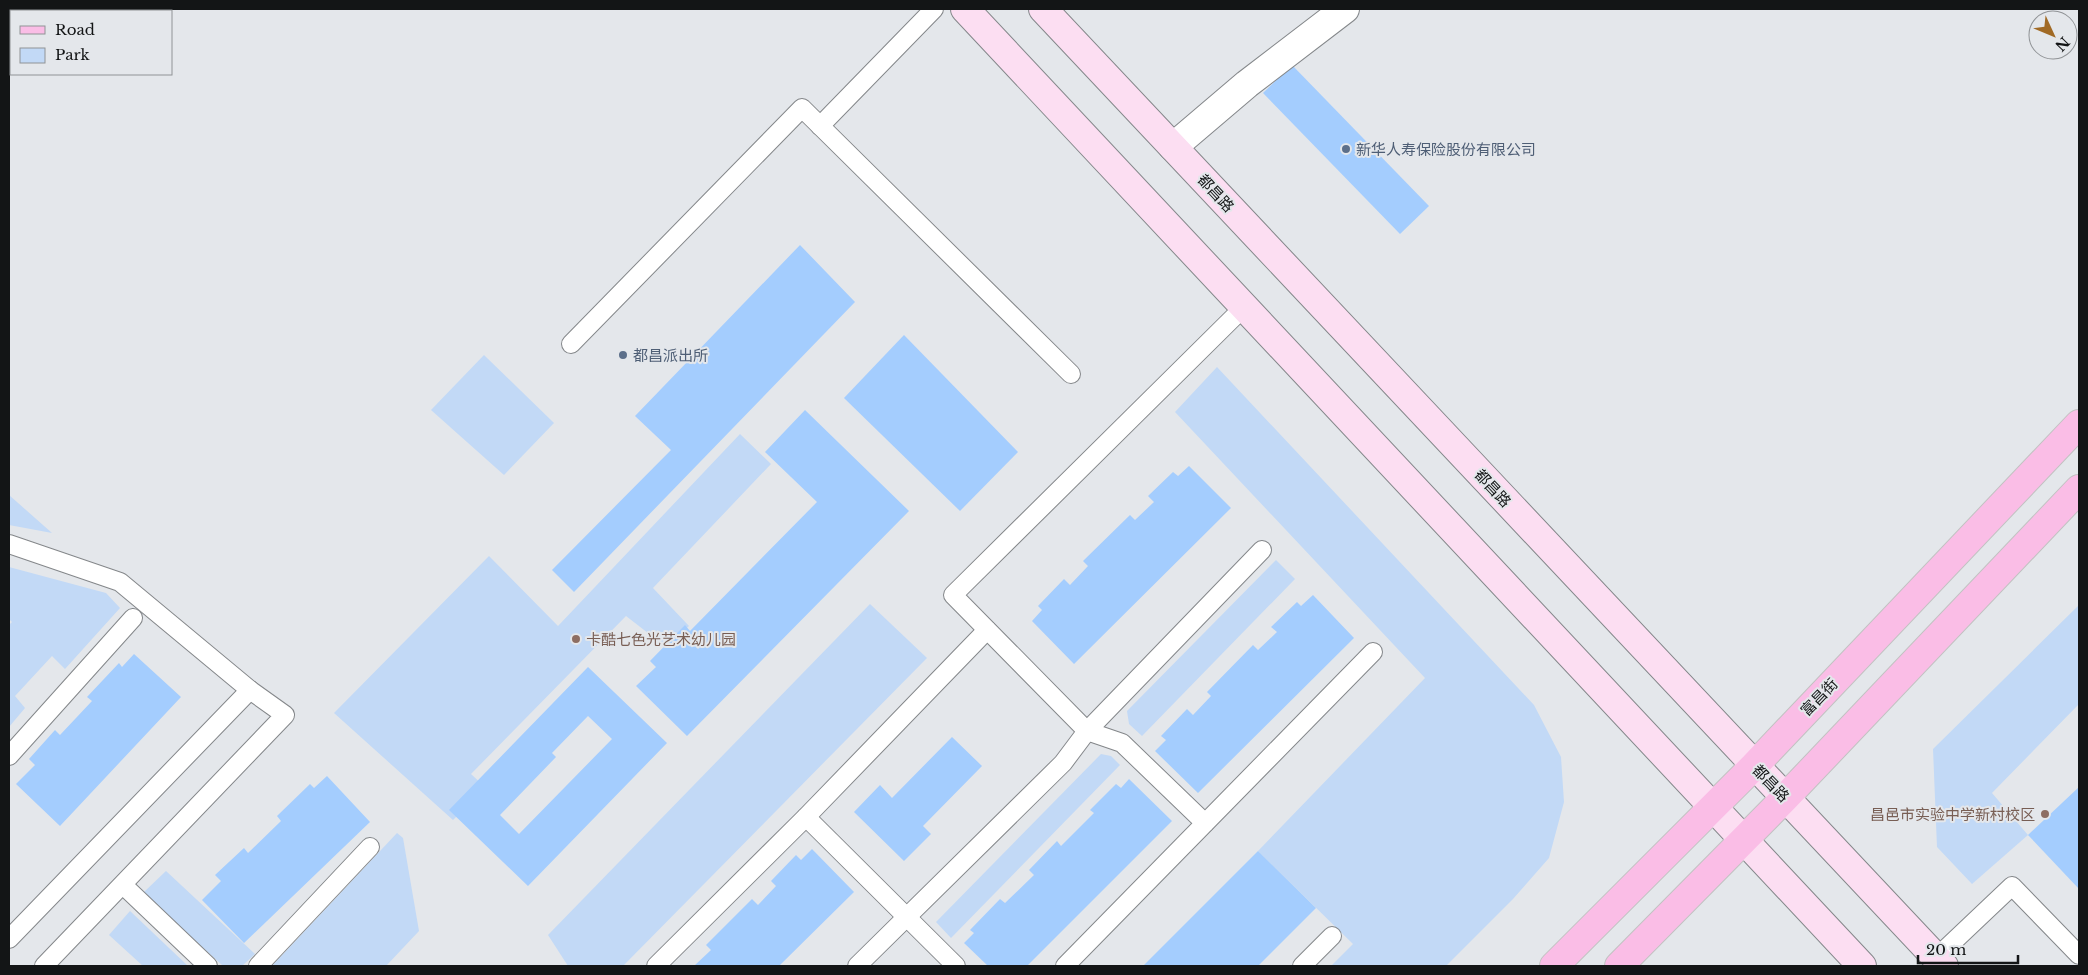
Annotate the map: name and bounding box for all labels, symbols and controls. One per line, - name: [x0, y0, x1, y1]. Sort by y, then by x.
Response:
- legend: [10, 10, 172, 75]
- north arrow: [2028, 10, 2078, 60]
- text: Road: [55, 20, 95, 39]
- text: N: [2051, 33, 2073, 55]
- text: Park: [55, 45, 91, 64]
- place label: 新华人寿保险股份有限公司: [1356, 140, 1536, 159]
- marker: 新华人寿保险股份有限公司: [1340, 143, 1352, 155]
- street label: 都昌路: [1194, 170, 1238, 216]
- place label: 都昌派出所: [633, 346, 708, 365]
- marker: 都昌派出所: [617, 349, 629, 361]
- street label: 都昌路: [1471, 465, 1515, 511]
- place label: 卡酷七色光艺术幼儿园: [586, 630, 736, 649]
- marker: 卡酷七色光艺术幼儿园: [570, 633, 582, 645]
- street label: 富昌街: [1797, 674, 1841, 720]
- street label: 都昌路: [1749, 760, 1793, 806]
- place label: 昌邑市实验中学新村校区: [1870, 805, 2035, 824]
- marker: 昌邑市实验中学新村校区: [2039, 808, 2051, 820]
- scale bar: [1918, 932, 2018, 964]
- text: 20 m: [1926, 940, 1966, 959]

